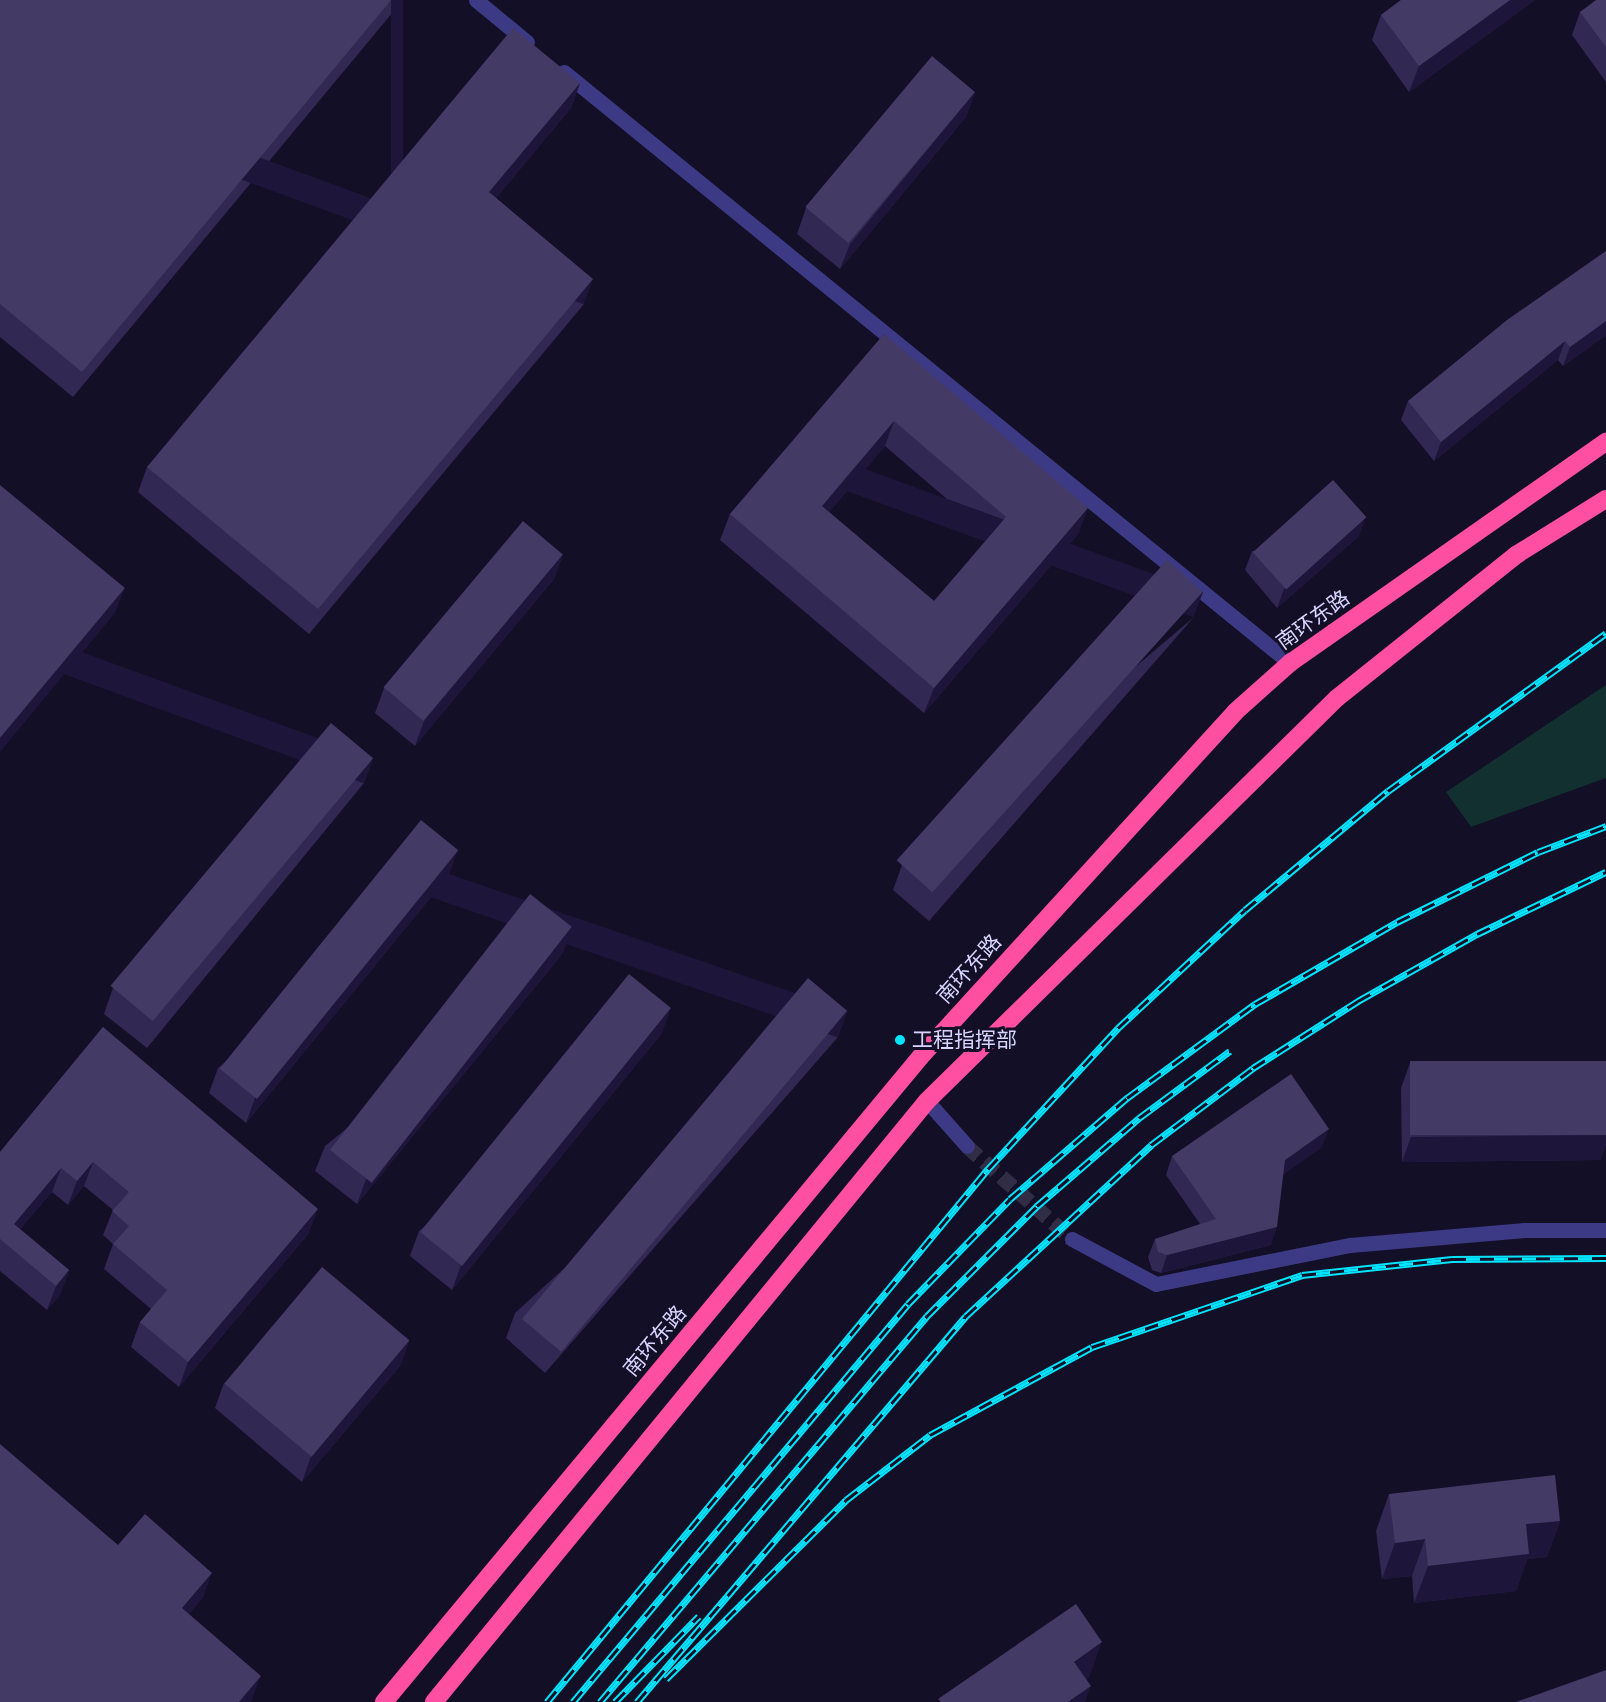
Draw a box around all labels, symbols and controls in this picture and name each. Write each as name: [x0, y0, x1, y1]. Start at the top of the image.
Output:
street label: 南环东路: [1272, 585, 1354, 655]
street label: 南环东路: [932, 929, 1006, 1009]
place label: 工程指挥部: [912, 1027, 1017, 1053]
marker: 工程指挥部: [893, 1033, 907, 1047]
street label: 南环东路: [618, 1301, 692, 1381]

